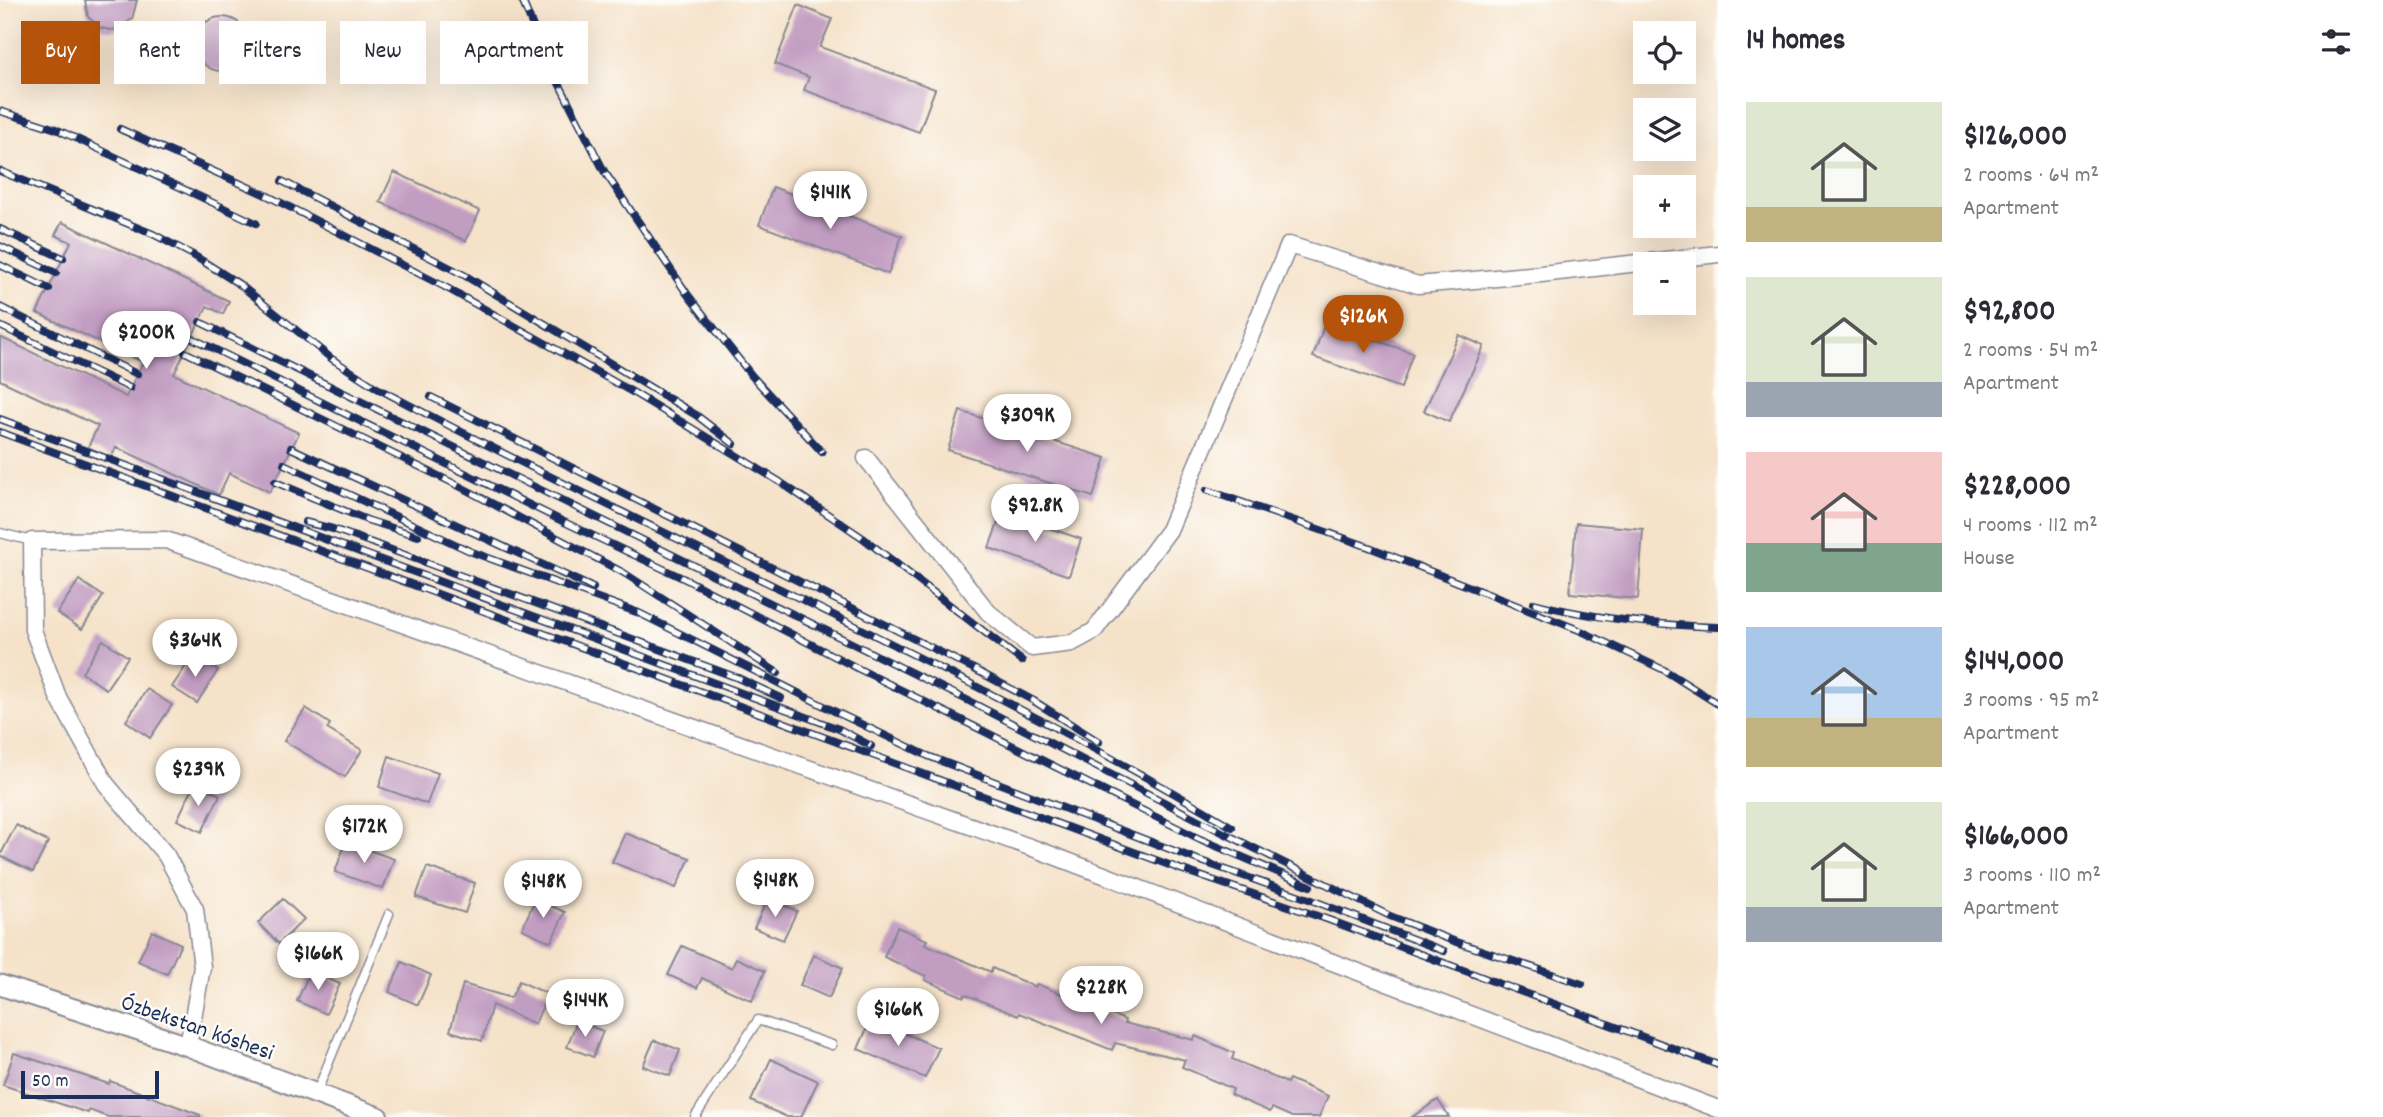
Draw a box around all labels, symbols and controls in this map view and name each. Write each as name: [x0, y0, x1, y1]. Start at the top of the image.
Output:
chip: Buy: [21, 21, 100, 84]
chip: Rent: [114, 21, 205, 84]
chip: Filters: [219, 21, 326, 84]
chip: New: [340, 21, 426, 84]
chip: Apartment: [440, 21, 588, 84]
map controls: [1633, 21, 1696, 315]
button: locate: [1633, 21, 1696, 84]
text: 14 homes: [1746, 21, 1845, 64]
icon: filters: [2317, 23, 2355, 61]
button: layers: [1633, 98, 1696, 161]
text: $126,000: [1963, 117, 2067, 160]
icon: home: [1802, 130, 1886, 214]
text: 2 rooms · 64 m²: [1963, 160, 2099, 193]
pin: $141K: [781, 172, 879, 231]
button: +: [1633, 175, 1696, 238]
text: $141K: [809, 177, 851, 210]
text: Apartment: [1963, 193, 2059, 226]
button: −: [1633, 252, 1696, 315]
text: $92,800: [1963, 292, 2056, 335]
pin: $126K: [1314, 296, 1412, 355]
text: $126K: [1339, 301, 1387, 334]
icon: home: [1802, 305, 1886, 389]
pin: $200K: [97, 312, 195, 371]
text: $200K: [117, 317, 175, 350]
text: 2 rooms · 54 m²: [1963, 335, 2098, 368]
text: Apartment: [1963, 368, 2059, 401]
pin: $309K: [978, 394, 1076, 454]
text: $309K: [999, 400, 1055, 433]
text: $228,000: [1963, 467, 2071, 510]
icon: home: [1802, 480, 1886, 564]
pin: $92.8K: [978, 484, 1092, 544]
text: $92.8K: [1007, 490, 1063, 523]
text: 4 rooms · 112 m²: [1963, 510, 2098, 543]
text: House: [1963, 543, 2015, 576]
pin: $364K: [146, 620, 244, 679]
text: $364K: [168, 625, 222, 658]
text: $144,000: [1963, 642, 2064, 685]
icon: home: [1802, 655, 1886, 739]
text: 3 rooms · 95 m²: [1963, 685, 2099, 718]
text: Apartment: [1963, 718, 2059, 751]
pin: $239K: [149, 748, 247, 808]
text: $239K: [171, 754, 225, 787]
pin: $172K: [315, 806, 413, 865]
text: $172K: [341, 811, 387, 844]
text: $166,000: [1963, 817, 2069, 860]
icon: home: [1802, 830, 1886, 914]
pin: $148K: [494, 860, 592, 920]
pin: $148K: [726, 860, 824, 919]
text: 3 rooms · 110 m²: [1963, 860, 2101, 893]
text: $148K: [752, 865, 798, 898]
text: $148K: [520, 866, 566, 899]
text: Apartment: [1963, 893, 2059, 926]
pin: $166K: [269, 932, 367, 992]
text: $166K: [293, 938, 343, 971]
pin: $228K: [1052, 967, 1150, 1026]
text: $228K: [1075, 972, 1127, 1005]
pin: $144K: [536, 979, 634, 1039]
text: $144K: [562, 985, 608, 1018]
street label: Ózbekstan kóshesi: [116, 988, 278, 1071]
pin: $166K: [849, 988, 947, 1048]
text: $166K: [873, 994, 923, 1027]
scale bar: [21, 1068, 159, 1100]
text: 50 m: [32, 1069, 69, 1096]

